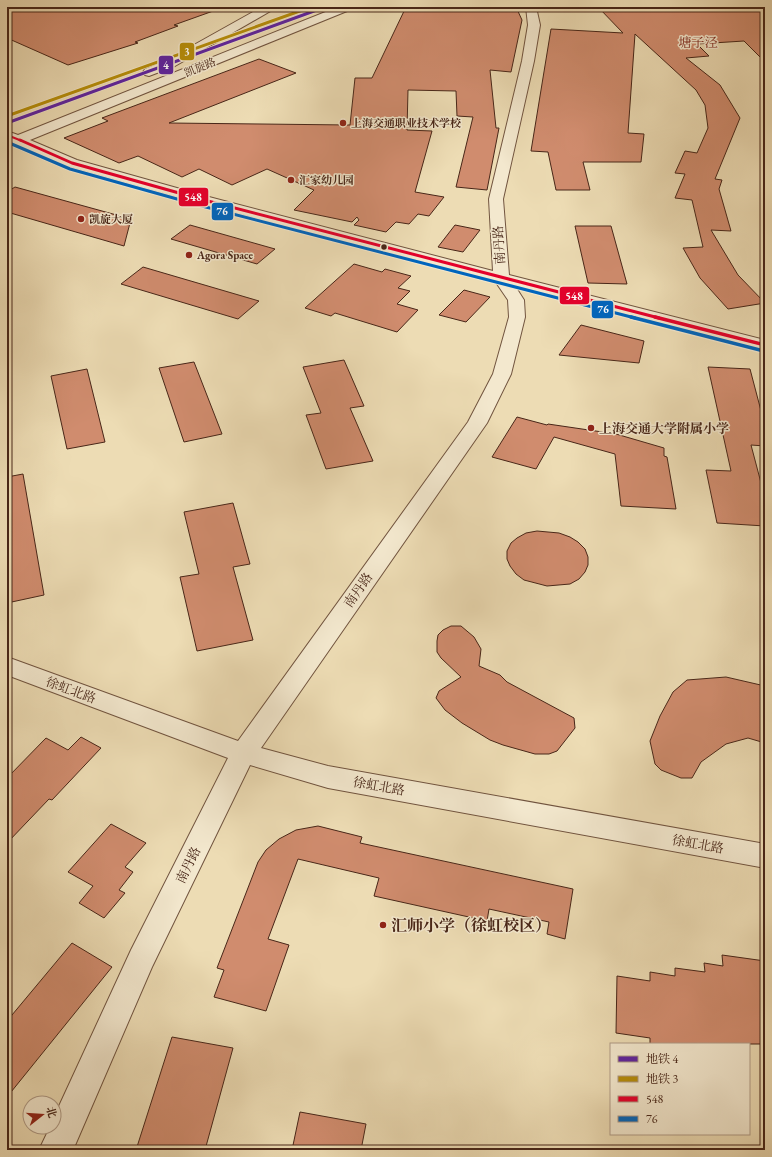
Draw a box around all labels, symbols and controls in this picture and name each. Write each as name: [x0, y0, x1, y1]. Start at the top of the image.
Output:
district label: 塘子泾: [678, 34, 718, 51]
line badge: 3: [179, 42, 195, 61]
text: 3: [184, 44, 190, 58]
street label: 凯旋路: [182, 54, 218, 80]
line badge: 4: [158, 55, 174, 75]
text: 4: [163, 58, 169, 72]
place label: 上海交通职业技术学校: [351, 116, 461, 130]
marker: 上海交通职业技术学校: [338, 118, 348, 128]
place label: 汇家幼儿园: [299, 173, 354, 187]
marker: 汇家幼儿园: [286, 175, 296, 185]
line badge: 548: [178, 187, 209, 207]
text: 548: [184, 190, 202, 204]
line badge: 76: [211, 202, 234, 221]
text: 76: [216, 204, 228, 218]
place label: 凯旋大厦: [89, 212, 133, 226]
marker: 凯旋大厦: [76, 214, 86, 224]
street label: 南丹路: [489, 225, 509, 265]
unlabelled marker: [379, 242, 389, 252]
place label: Agora Space: [196, 248, 254, 262]
marker: Agora Space: [184, 250, 194, 260]
line badge: 548: [559, 286, 590, 305]
text: 548: [565, 289, 583, 303]
line badge: 76: [591, 300, 614, 319]
text: 76: [597, 302, 609, 316]
place label: 上海交通大学附属小学: [599, 420, 729, 437]
marker: 上海交通大学附属小学: [586, 423, 596, 433]
street label: 南丹路: [340, 569, 376, 611]
street label: 徐虹北路: [44, 673, 98, 707]
street label: 徐虹北路: [352, 773, 406, 799]
street label: 徐虹北路: [671, 831, 725, 857]
street label: 南丹路: [172, 844, 204, 886]
place label: 汇师小学（徐虹校区）: [391, 915, 551, 936]
marker: 汇师小学（徐虹校区）: [378, 920, 388, 930]
legend: [610, 1043, 750, 1135]
text: 地铁 4: [646, 1051, 678, 1067]
text: 地铁 3: [646, 1071, 678, 1087]
text: 548: [646, 1091, 664, 1107]
north arrow: [22, 1095, 62, 1135]
text: 北: [43, 1105, 60, 1119]
text: 76: [646, 1111, 658, 1127]

